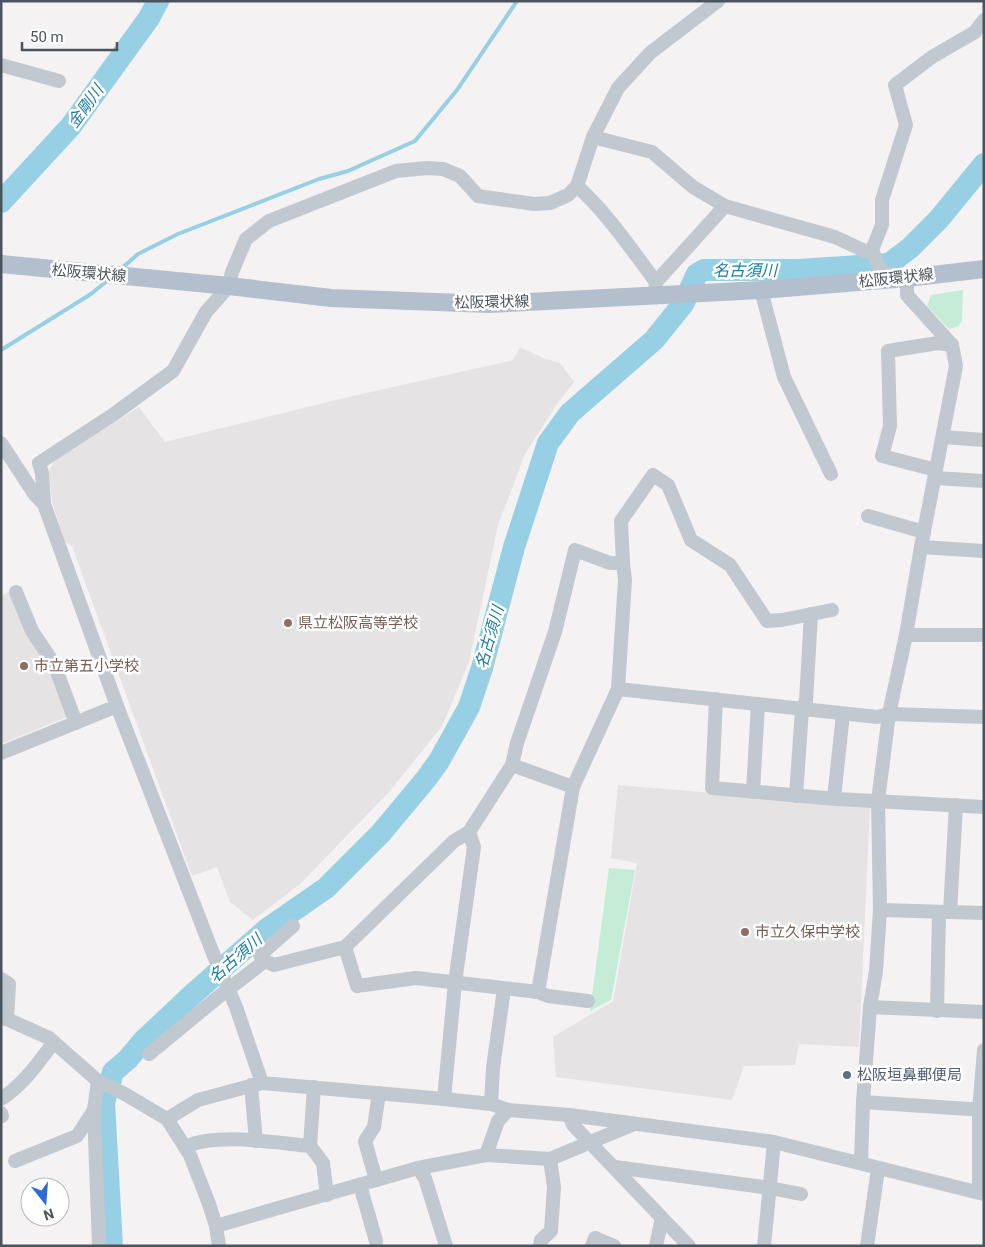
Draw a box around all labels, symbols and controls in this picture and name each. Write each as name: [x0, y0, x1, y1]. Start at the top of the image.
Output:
scale bar: [22, 20, 118, 52]
text: 50 m: [30, 28, 64, 46]
water label: 金剛川: [64, 80, 108, 131]
street label: 松阪環状線: [51, 261, 127, 285]
water label: 名古須川: [713, 261, 779, 280]
street label: 松阪環状線: [858, 265, 934, 291]
street label: 松阪環状線: [454, 292, 530, 312]
water label: 名古須川: [472, 602, 508, 671]
place label: 県立松阪高等学校: [298, 614, 418, 632]
marker: 県立松阪高等学校: [282, 617, 294, 629]
place label: 市立第五小学校: [34, 657, 139, 675]
marker: 市立第五小学校: [18, 660, 30, 672]
place label: 市立久保中学校: [755, 923, 860, 941]
marker: 市立久保中学校: [739, 926, 751, 938]
water label: 名古須川: [205, 929, 267, 987]
place label: 松阪垣鼻郵便局: [857, 1066, 962, 1084]
marker: 松阪垣鼻郵便局: [841, 1069, 853, 1081]
north arrow: [20, 1177, 70, 1227]
text: N: [42, 1205, 56, 1224]

